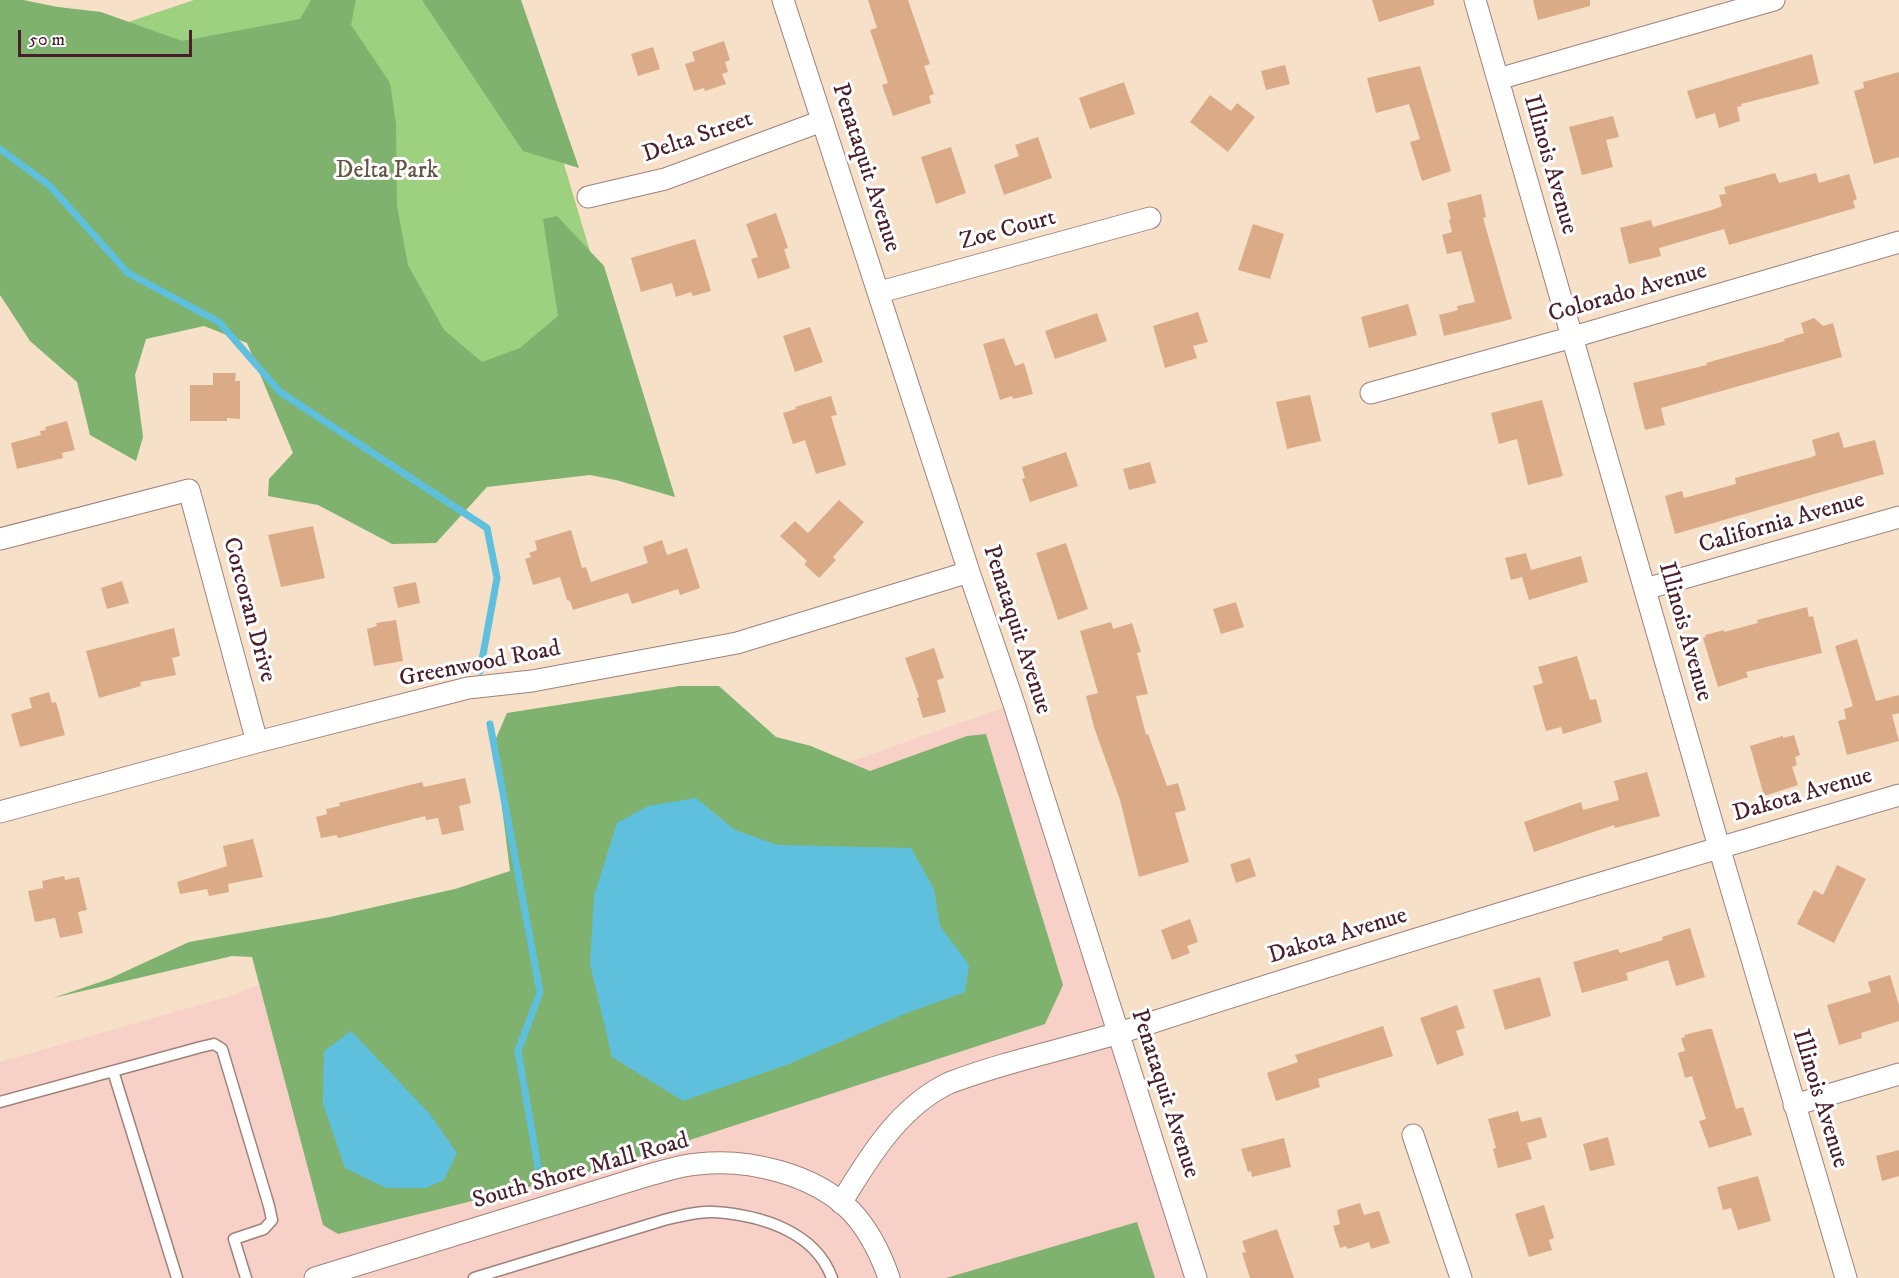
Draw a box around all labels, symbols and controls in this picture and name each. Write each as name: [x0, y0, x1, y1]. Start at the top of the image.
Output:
scale bar: [21, 18, 195, 56]
text: 50 m: [29, 29, 65, 51]
street label: Penataquit Avenue: [824, 80, 906, 256]
street label: Illinois Avenue: [1515, 92, 1583, 238]
street label: Delta Street: [639, 106, 757, 170]
park label: Delta Park: [336, 158, 438, 186]
street label: Zoe Court: [957, 204, 1059, 258]
street label: Colorado Avenue: [1546, 258, 1710, 330]
street label: California Avenue: [1696, 487, 1868, 561]
street label: Corcoran Drive: [215, 535, 281, 685]
street label: Penataquit Avenue: [975, 542, 1057, 718]
street label: Illinois Avenue: [1650, 559, 1718, 705]
street label: Greenwood Road: [397, 635, 563, 695]
street label: Dakota Avenue: [1730, 762, 1876, 830]
street label: Dakota Avenue: [1265, 902, 1411, 972]
street label: Penataquit Avenue: [1123, 1006, 1205, 1182]
street label: Illinois Avenue: [1784, 1026, 1854, 1172]
street label: South Shore Mall Road: [470, 1127, 692, 1217]

